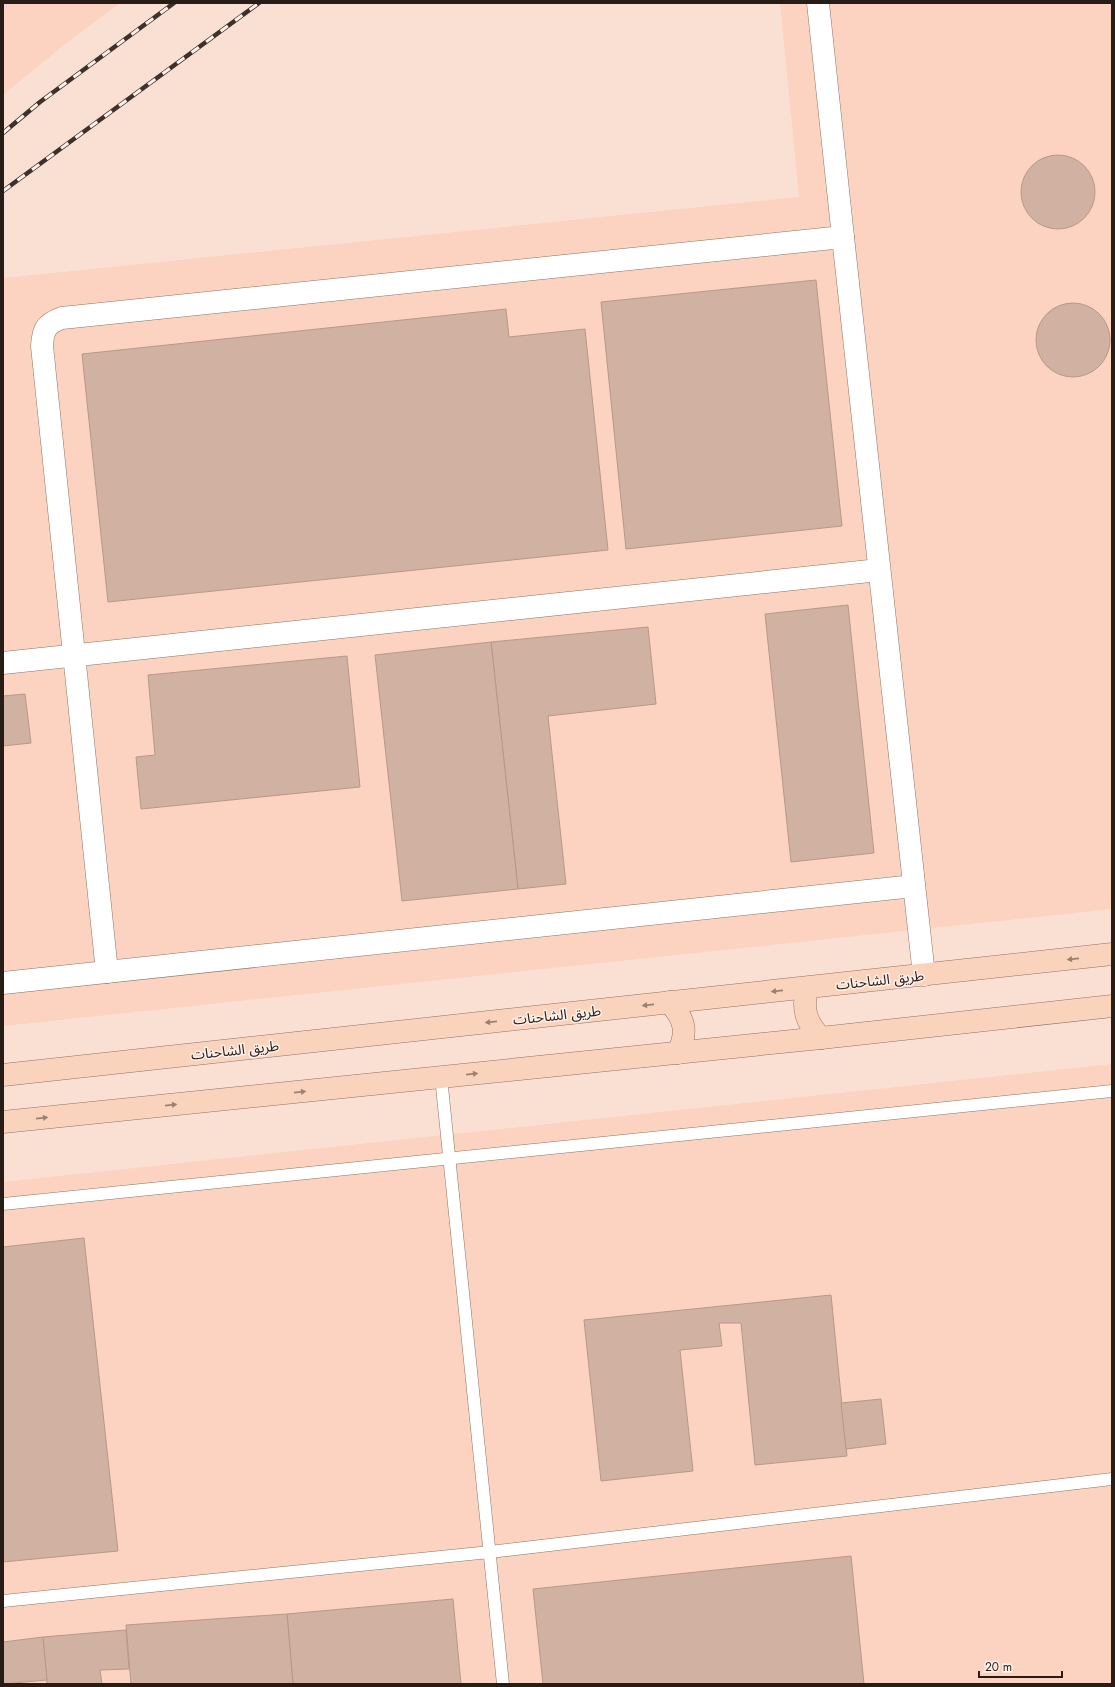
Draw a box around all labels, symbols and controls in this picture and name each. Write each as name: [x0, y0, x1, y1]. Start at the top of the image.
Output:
one-way arrow: [1067, 955, 1079, 962]
street label: طريق الشاحنات: [835, 965, 925, 995]
one-way arrow: [771, 988, 783, 995]
street label: طريق الشاحنات: [512, 1000, 602, 1030]
one-way arrow: [642, 1002, 654, 1008]
one-way arrow: [485, 1019, 497, 1025]
street label: طريق الشاحنات: [190, 1035, 280, 1065]
one-way arrow: [465, 1071, 478, 1077]
one-way arrow: [294, 1088, 306, 1095]
one-way arrow: [165, 1102, 177, 1108]
one-way arrow: [36, 1115, 48, 1122]
scale bar: [979, 1653, 1062, 1679]
text: 20 m: [985, 1658, 1012, 1676]

